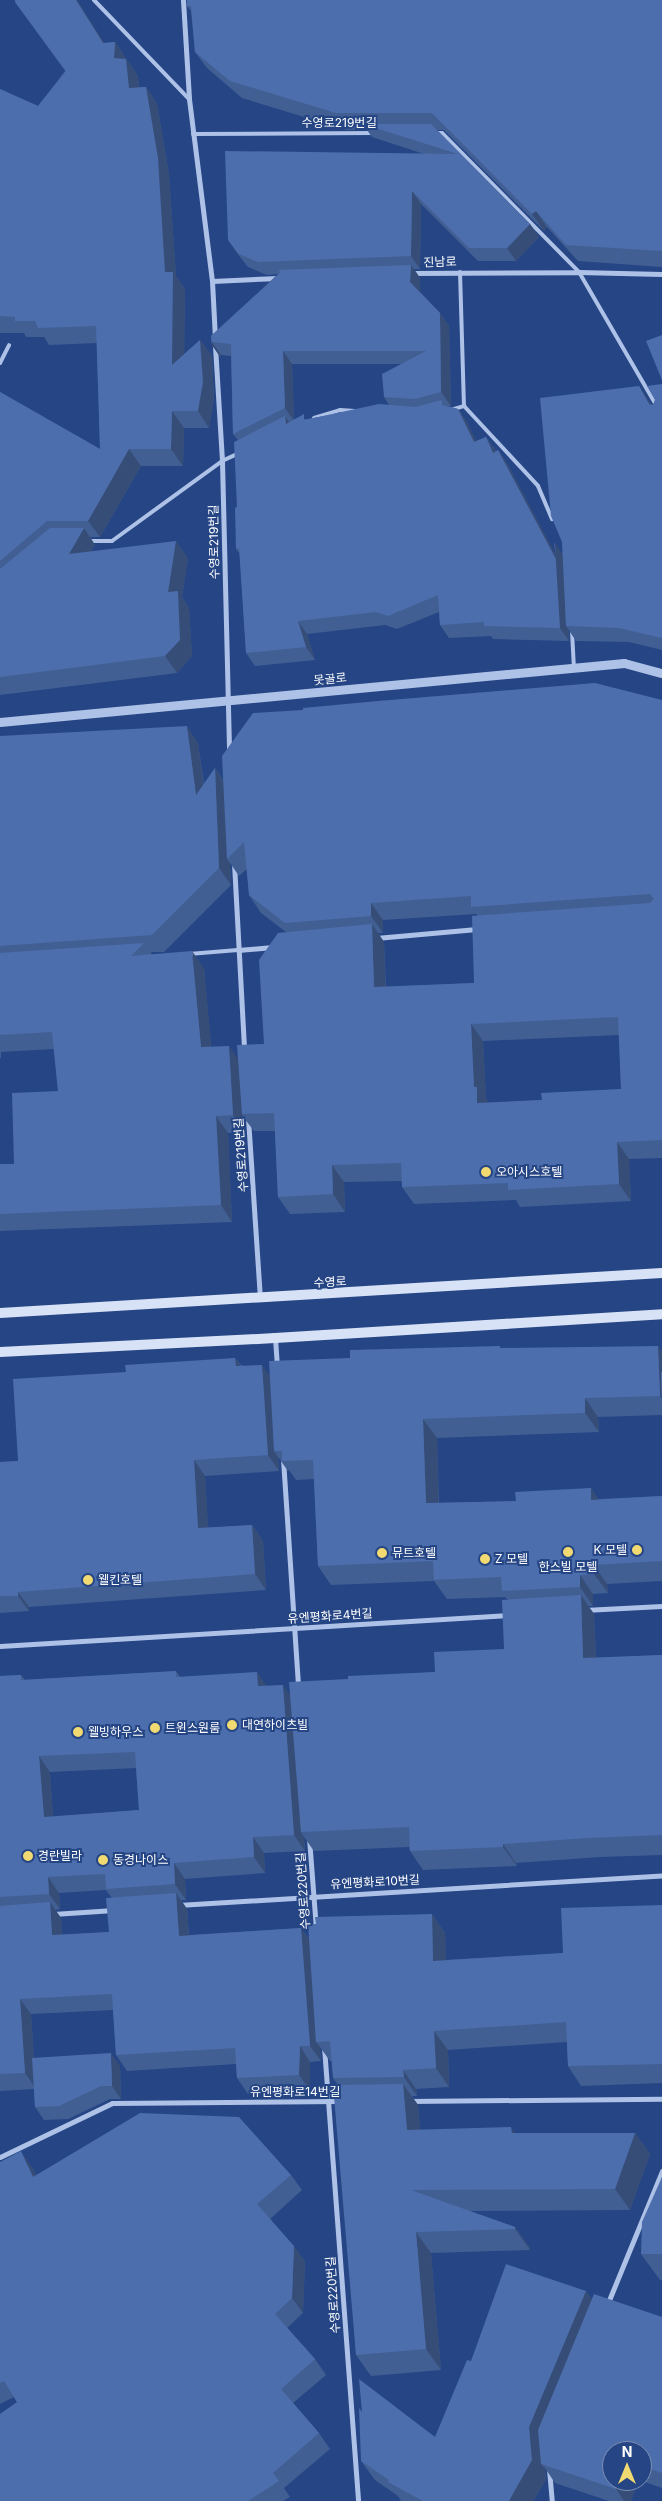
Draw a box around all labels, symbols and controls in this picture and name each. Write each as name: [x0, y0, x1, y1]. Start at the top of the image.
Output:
street label: 수영로219번길: [302, 116, 376, 130]
street label: 진남로: [423, 254, 457, 270]
street label: 수영로219번길: [206, 504, 222, 580]
street label: 못골로: [313, 670, 347, 688]
street label: 수영로219번길: [231, 1117, 251, 1193]
place label: 오아시스호텔: [496, 1165, 562, 1179]
marker: 오아시스호텔: [480, 1166, 492, 1178]
street label: 수영로: [313, 1274, 347, 1290]
place label: K 모텔: [593, 1543, 627, 1557]
marker: K 모텔: [631, 1544, 643, 1556]
place label: 뮤트호텔: [392, 1546, 436, 1560]
marker: 한스빌 모텔: [562, 1546, 574, 1558]
marker: 뮤트호텔: [376, 1547, 388, 1559]
place label: Z 모텔: [495, 1552, 528, 1566]
marker: Z 모텔: [479, 1553, 491, 1565]
place label: 한스빌 모텔: [539, 1560, 597, 1574]
place label: 웰킨호텔: [98, 1573, 142, 1587]
marker: 웰킨호텔: [82, 1574, 94, 1586]
street label: 유엔평화로4번길: [287, 1606, 373, 1626]
place label: 대연하이츠빌: [242, 1718, 308, 1732]
marker: 대연하이츠빌: [226, 1719, 238, 1731]
place label: 트윈스원룸: [165, 1721, 220, 1735]
marker: 트윈스원룸: [149, 1722, 161, 1734]
place label: 웰빙하우스: [88, 1725, 143, 1739]
marker: 웰빙하우스: [72, 1726, 84, 1738]
place label: 경란빌라: [38, 1849, 82, 1863]
marker: 경란빌라: [22, 1850, 34, 1862]
street label: 수영로220번길: [293, 1852, 313, 1930]
place label: 동경나이스: [113, 1853, 168, 1867]
marker: 동경나이스: [97, 1854, 109, 1866]
street label: 유엔평화로10번길: [330, 1872, 420, 1892]
street label: 유엔평화로14번길: [250, 2085, 340, 2099]
street label: 수영로220번길: [323, 2256, 343, 2334]
north arrow: [602, 2441, 652, 2491]
text: N: [622, 2443, 632, 2460]

